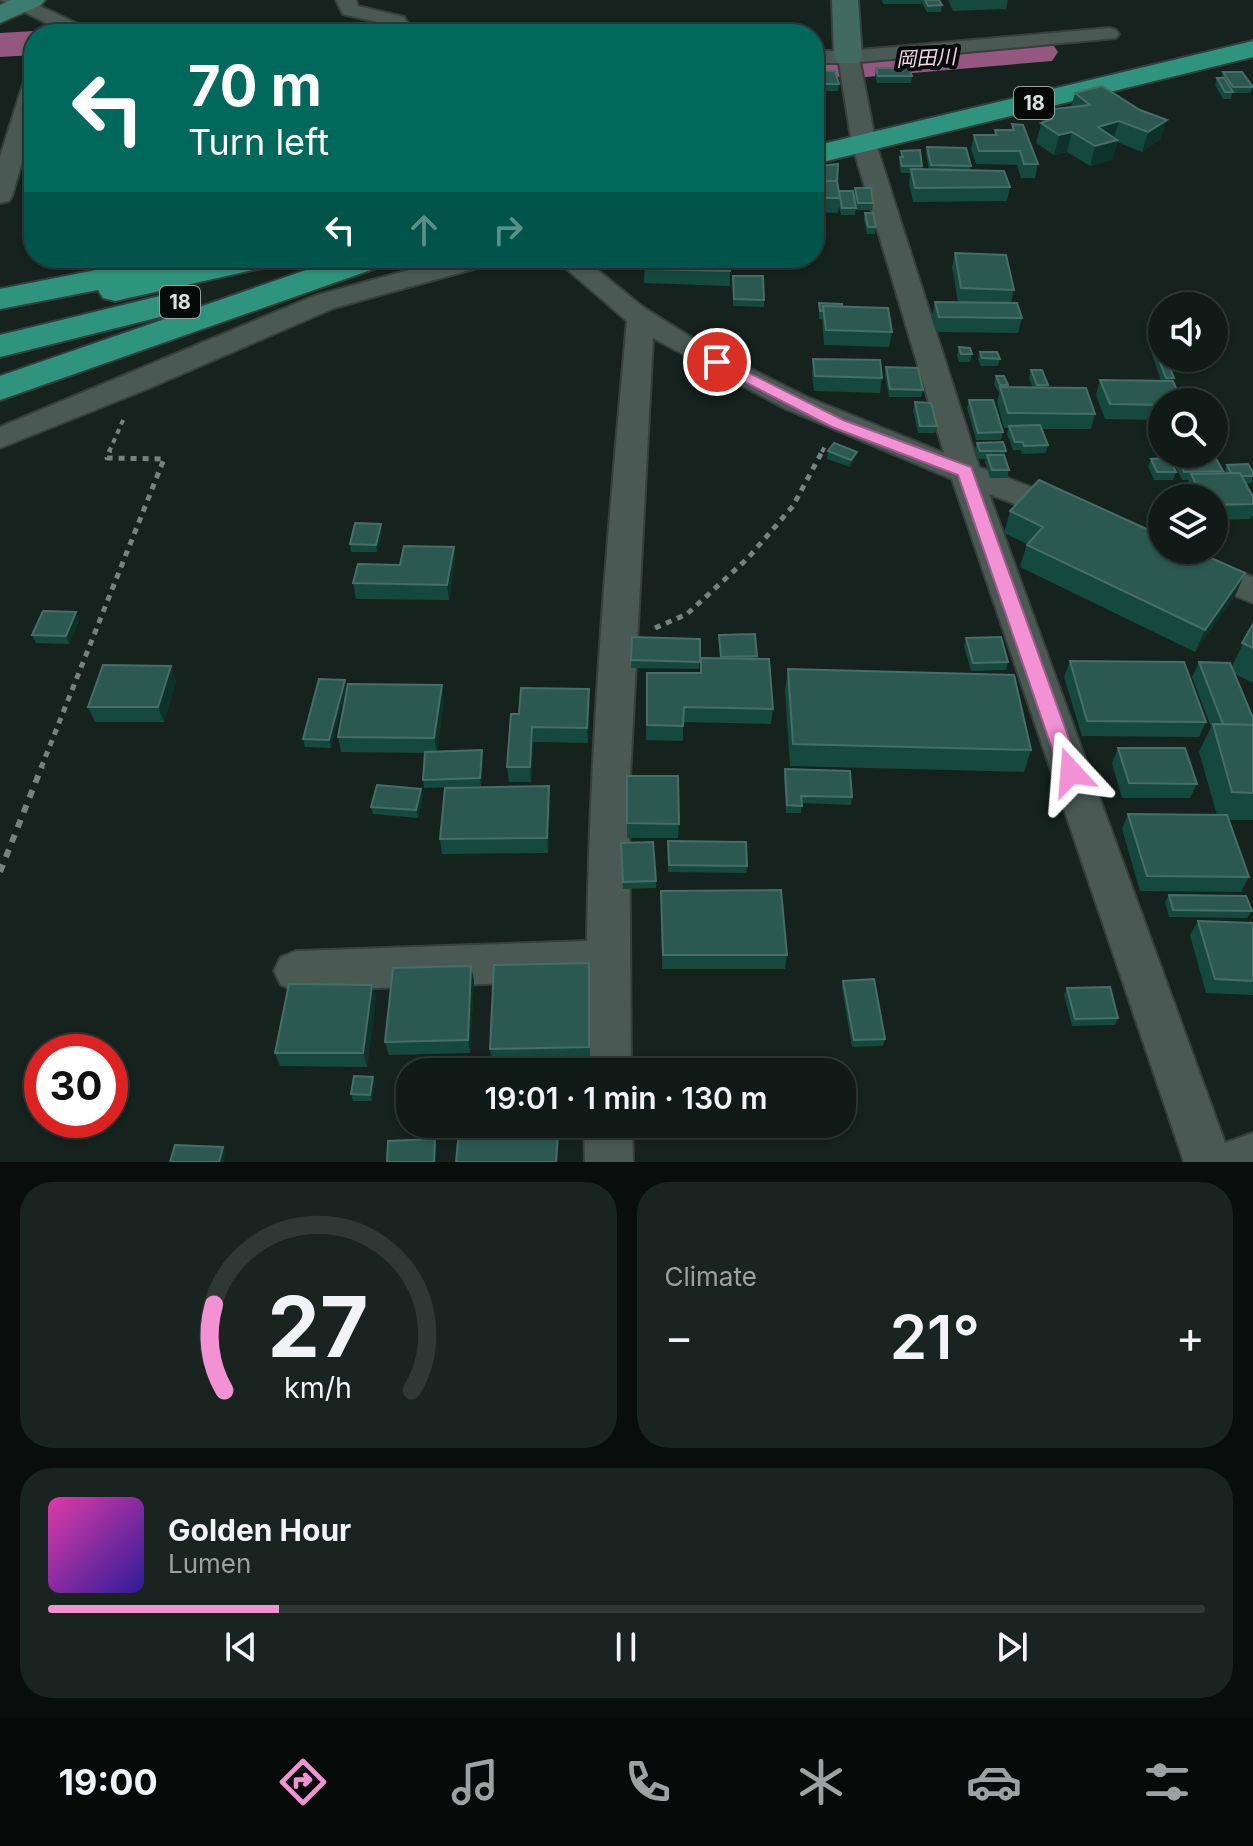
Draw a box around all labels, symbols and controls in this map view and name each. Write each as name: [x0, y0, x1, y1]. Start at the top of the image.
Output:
water label: 岡田川: [895, 44, 959, 72]
text: 70 m: [188, 52, 322, 120]
icon: left: [56, 56, 160, 160]
road number: 18: [1014, 87, 1054, 119]
text: Turn left: [188, 120, 329, 164]
icon: left: [318, 208, 362, 252]
icon: ahead: [402, 208, 446, 252]
icon: right: [486, 208, 530, 252]
road number: 18: [160, 286, 200, 318]
map controls: [1148, 292, 1228, 564]
button: sound: [1148, 292, 1228, 372]
pin: [683, 328, 751, 396]
icon: arrive: [695, 340, 739, 384]
button: search: [1148, 388, 1228, 468]
button: layers: [1148, 484, 1228, 564]
position arrow: [1029, 730, 1113, 814]
speed limit sign: 30: [24, 1034, 128, 1138]
text: 19:01 · 1 min · 130 m: [485, 1080, 767, 1116]
text: Climate: [665, 1261, 757, 1292]
text: 27: [268, 1276, 369, 1377]
text: 21°: [890, 1301, 980, 1373]
text: −: [665, 1310, 694, 1364]
text: +: [1176, 1310, 1205, 1364]
text: km/h: [284, 1370, 352, 1405]
text: Golden Hour: [168, 1512, 351, 1548]
text: Lumen: [168, 1548, 251, 1579]
icon: previous: [219, 1625, 263, 1669]
icon: pause: [604, 1625, 648, 1669]
icon: next: [990, 1625, 1034, 1669]
icon: directions: [275, 1754, 331, 1810]
icon: music: [447, 1754, 503, 1810]
icon: phone: [620, 1754, 676, 1810]
icon: climate: [793, 1754, 849, 1810]
icon: car: [966, 1754, 1022, 1810]
icon: filters: [1139, 1754, 1195, 1810]
text: 19:00: [58, 1760, 158, 1804]

